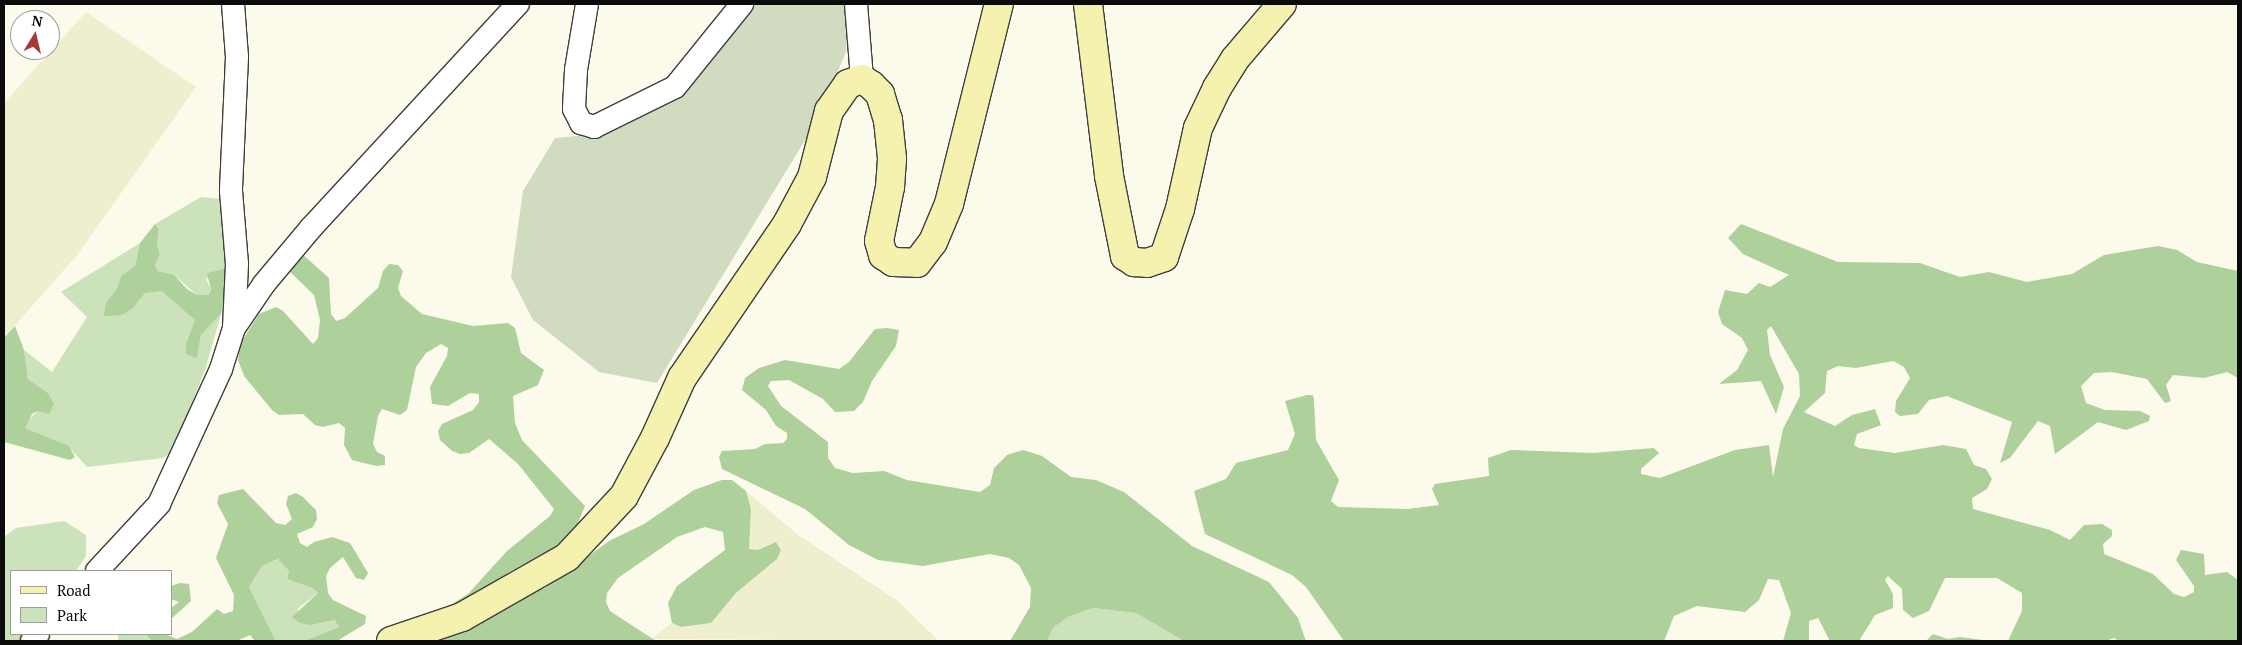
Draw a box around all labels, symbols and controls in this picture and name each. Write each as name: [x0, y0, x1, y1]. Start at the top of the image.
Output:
north arrow: [10, 10, 60, 60]
text: N: [31, 10, 44, 31]
legend: [10, 570, 172, 635]
text: Road: [57, 580, 90, 600]
text: Park: [57, 605, 87, 625]

